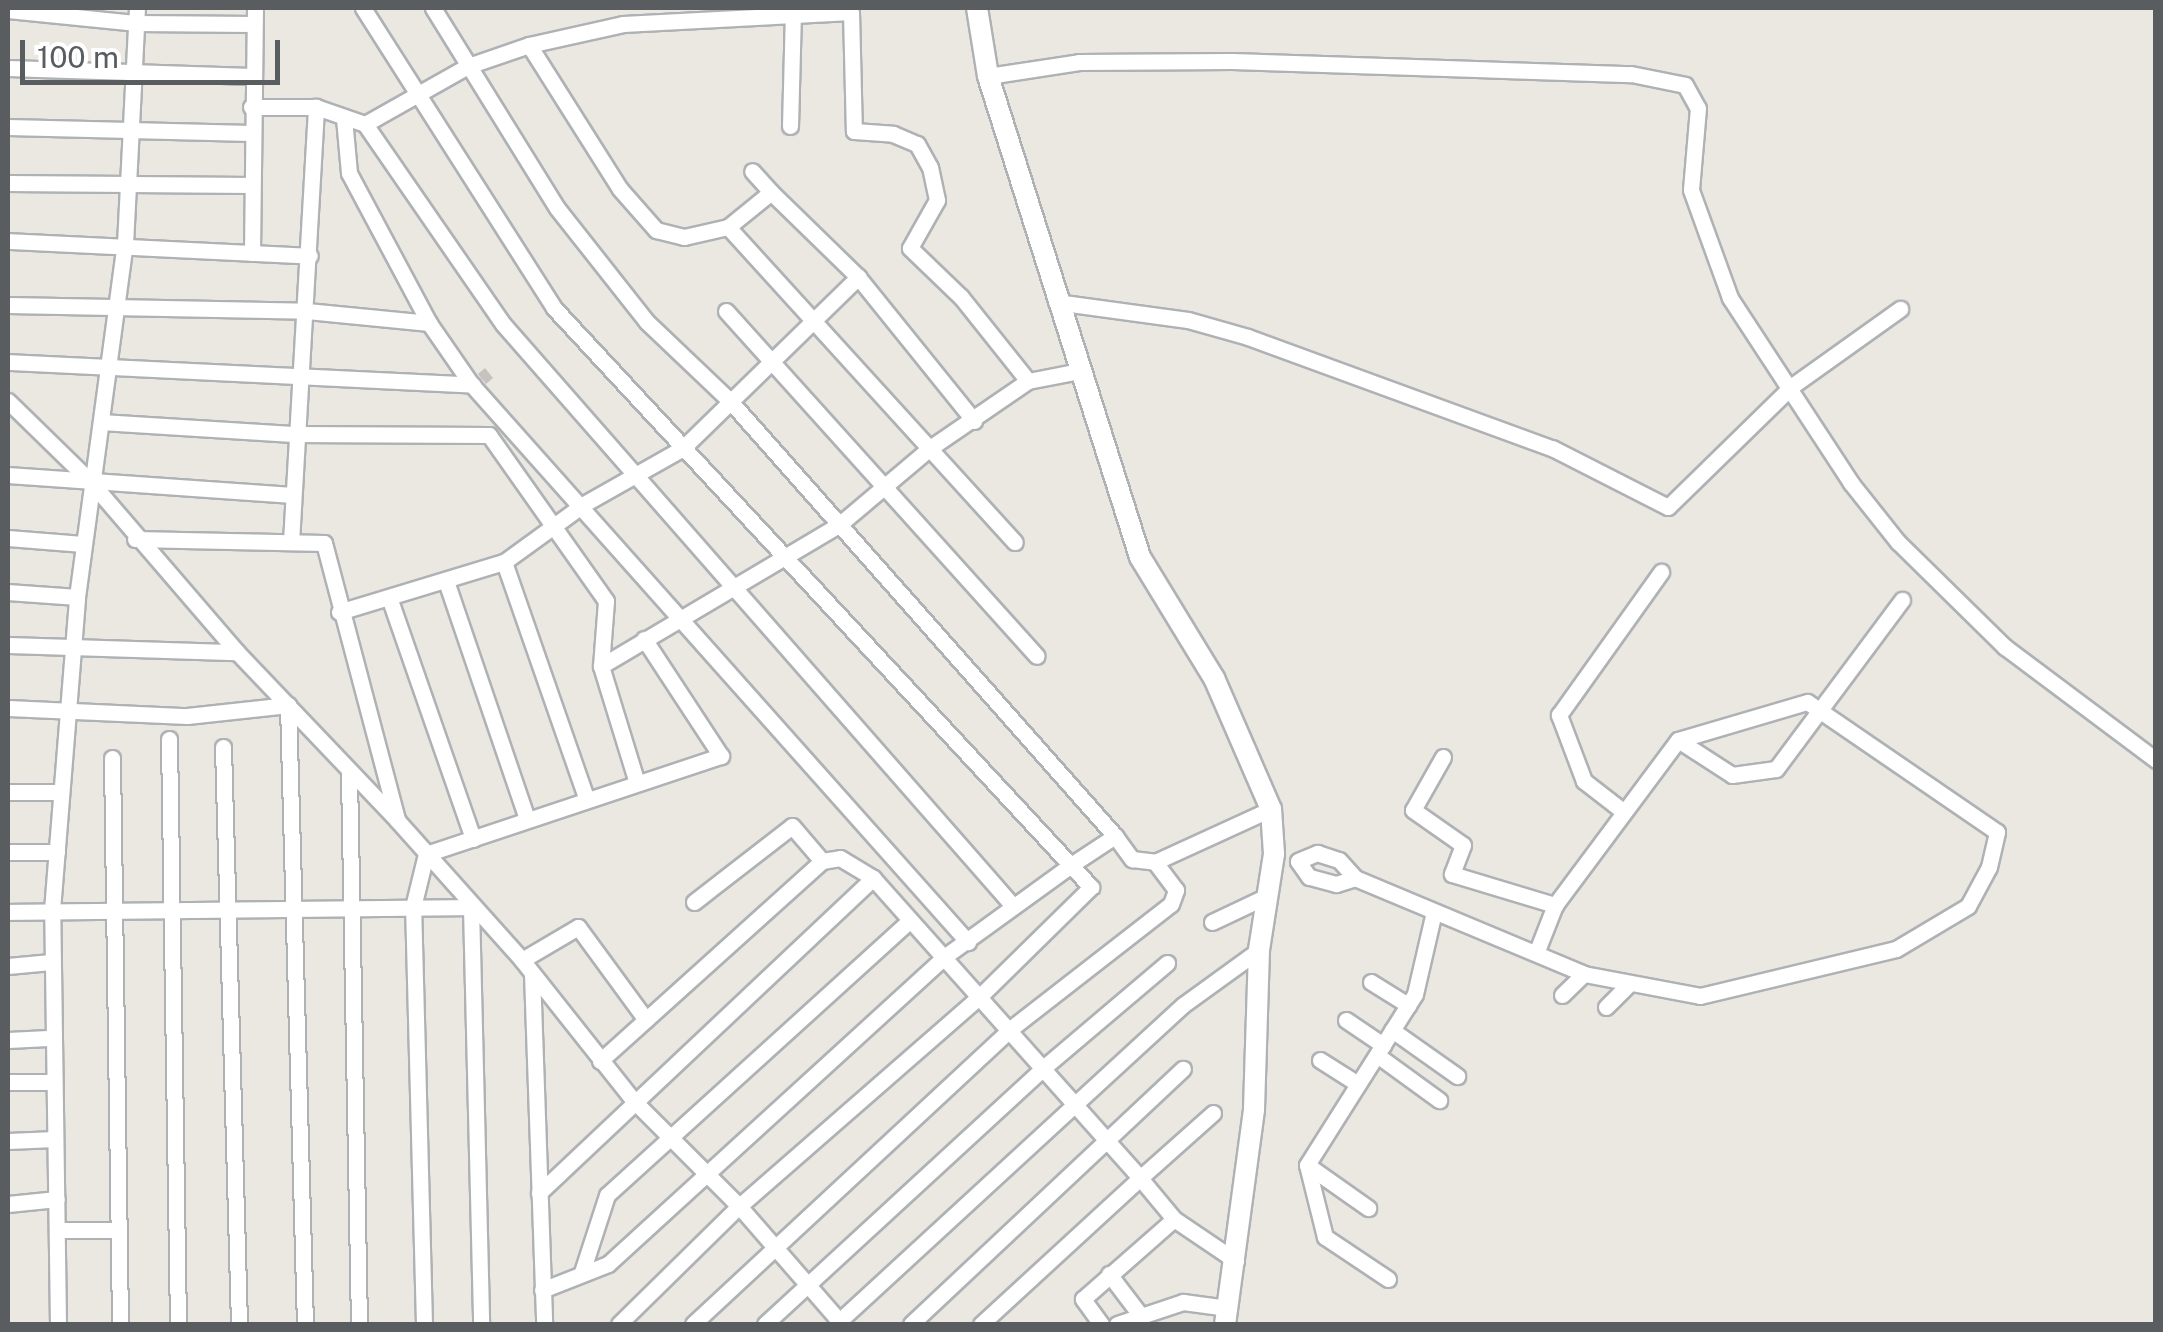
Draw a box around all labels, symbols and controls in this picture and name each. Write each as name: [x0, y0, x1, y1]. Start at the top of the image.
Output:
scale bar: [25, 20, 285, 82]
text: 100 m: [37, 39, 119, 75]

